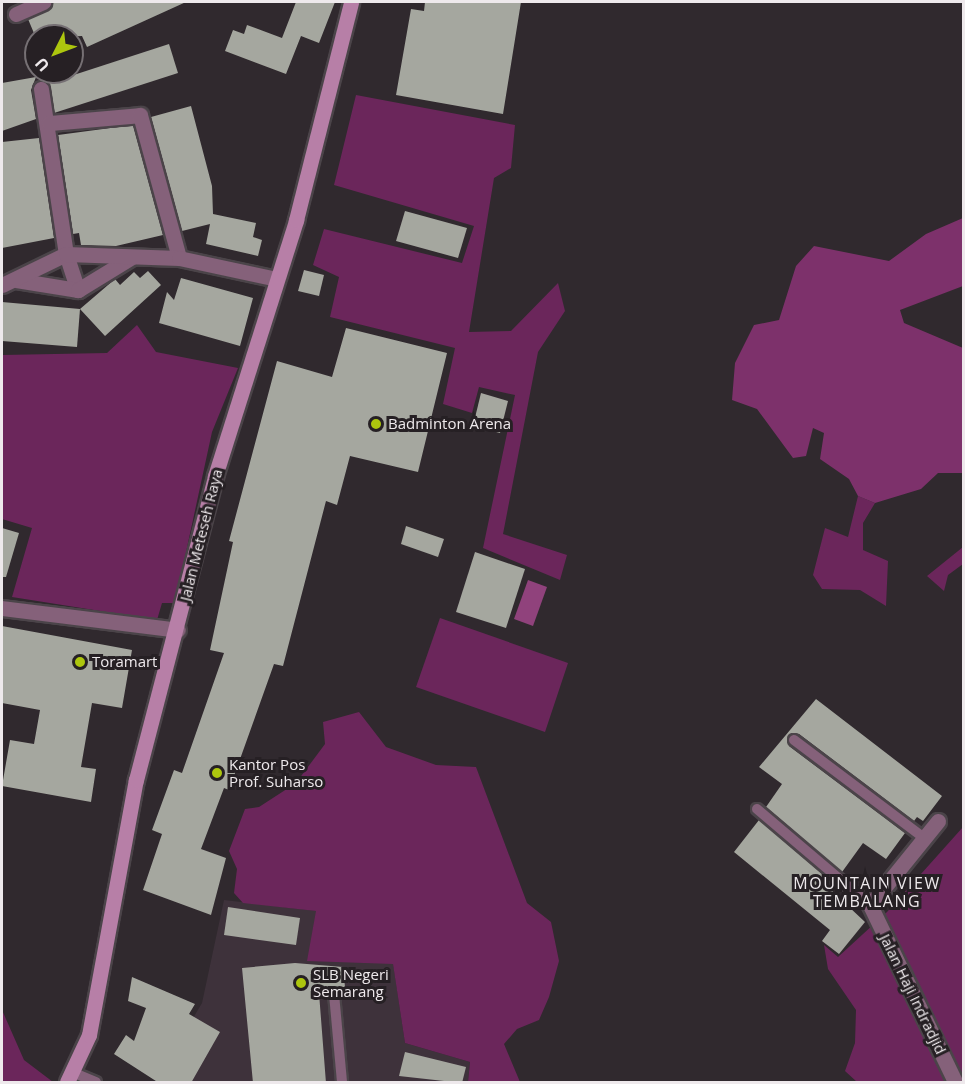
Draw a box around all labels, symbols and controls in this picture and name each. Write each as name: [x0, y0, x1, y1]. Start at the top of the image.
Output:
north arrow: [24, 24, 84, 84]
text: U: [30, 53, 54, 77]
place label: Badminton Arena: [388, 415, 511, 433]
marker: Badminton Arena: [369, 417, 383, 431]
street label: Jalan Meteseh Raya: [176, 467, 226, 603]
place label: Toramart: [92, 653, 157, 671]
marker: Toramart: [73, 655, 87, 669]
place label: Kantor Pos Prof. Suharso: [229, 755, 323, 790]
marker: Kantor Pos Prof. Suharso: [210, 766, 224, 780]
district label: MOUNTAIN VIEW TEMBALANG: [793, 873, 941, 911]
street label: Jalan Haji Indradjid: [876, 931, 950, 1057]
place label: SLB Negeri Semarang: [313, 965, 389, 1000]
marker: SLB Negeri Semarang: [294, 976, 308, 990]

